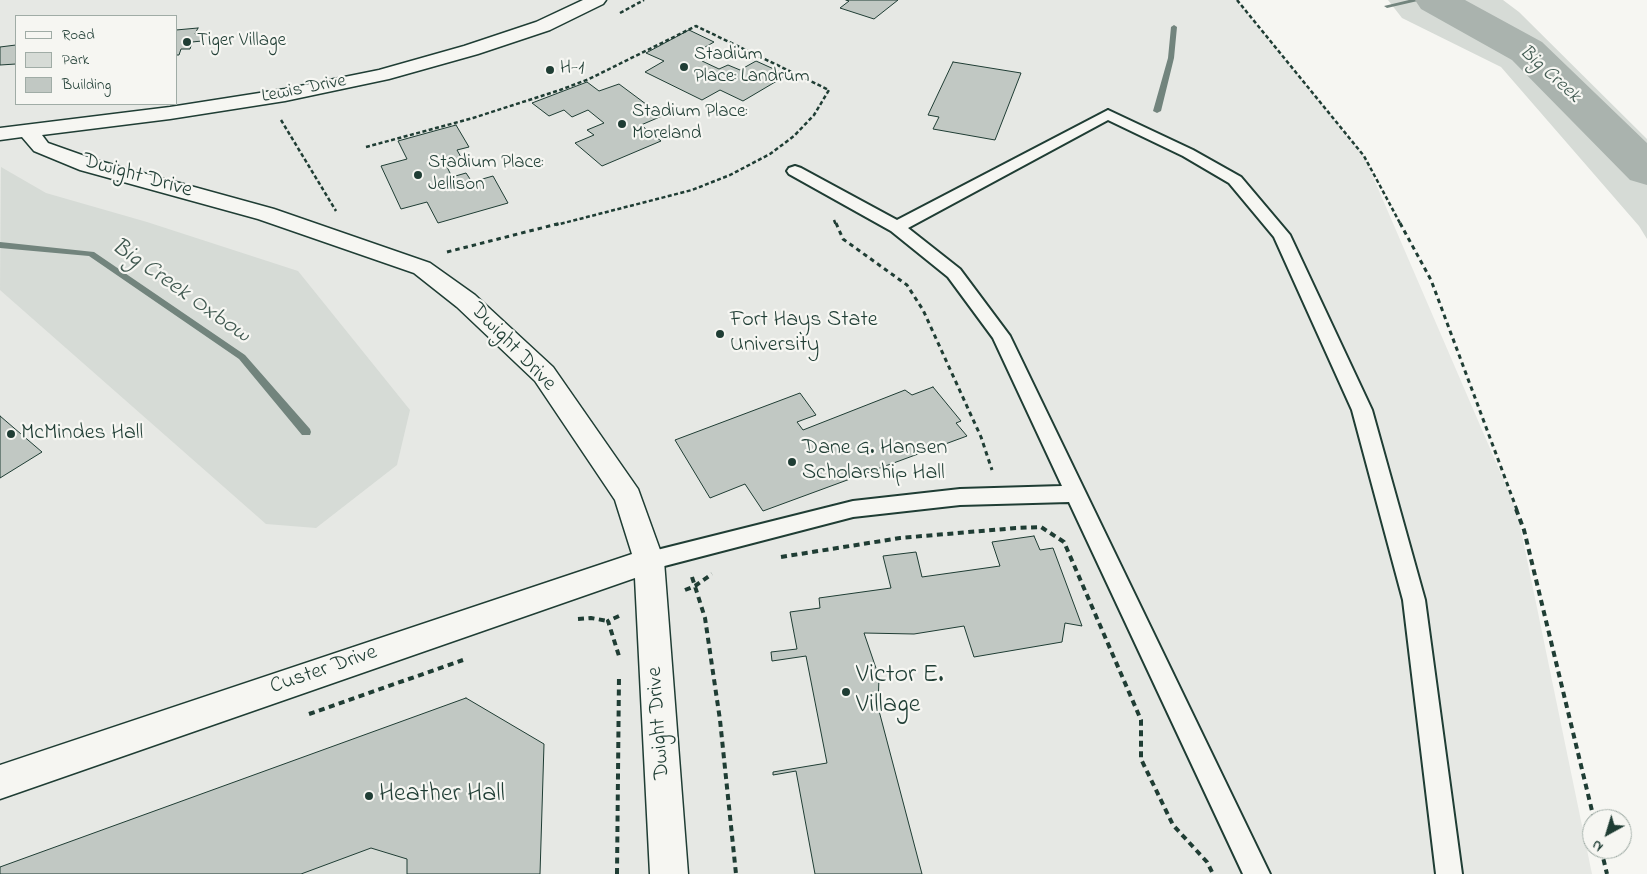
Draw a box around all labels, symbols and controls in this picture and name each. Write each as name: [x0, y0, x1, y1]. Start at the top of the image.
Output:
legend: [15, 15, 178, 105]
text: Road: [62, 24, 95, 46]
place label: Tiger Village: [197, 31, 286, 53]
marker: Tiger Village: [181, 36, 193, 48]
water label: Big Creek: [1513, 41, 1585, 109]
place label: Stadium Place: Landrum: [694, 45, 809, 89]
text: Park: [62, 49, 89, 71]
place label: H-1: [560, 59, 584, 81]
marker: Stadium Place: Landrum: [678, 61, 690, 73]
marker: H-1: [544, 64, 556, 76]
street label: Lewis Drive: [260, 71, 348, 109]
text: Building: [62, 74, 111, 96]
place label: Stadium Place: Moreland: [632, 102, 747, 146]
marker: Stadium Place: Moreland: [616, 118, 628, 130]
street label: Dwight Drive: [79, 149, 195, 205]
place label: Stadium Place: Jellison: [428, 153, 543, 197]
marker: Stadium Place: Jellison: [412, 169, 424, 181]
water label: Big Creek Oxbow: [105, 233, 255, 351]
street label: Dwight Drive: [463, 298, 561, 398]
place label: Fort Hays State University: [730, 308, 878, 360]
marker: Fort Hays State University: [714, 328, 726, 340]
place label: McMindes Hall: [21, 421, 143, 447]
marker: McMindes Hall: [5, 428, 17, 440]
place label: Dane G. Hansen Scholarship Hall: [802, 436, 947, 488]
marker: Dane G. Hansen Scholarship Hall: [786, 456, 798, 468]
street label: Custer Drive: [267, 640, 381, 702]
place label: Victor E. Village: [856, 661, 944, 722]
street label: Dwight Drive: [643, 666, 677, 780]
marker: Victor E. Village: [840, 686, 852, 698]
place label: Heather Hall: [379, 780, 505, 812]
marker: Heather Hall: [363, 790, 375, 802]
north arrow: [1582, 809, 1632, 859]
text: N: [1588, 834, 1608, 856]

